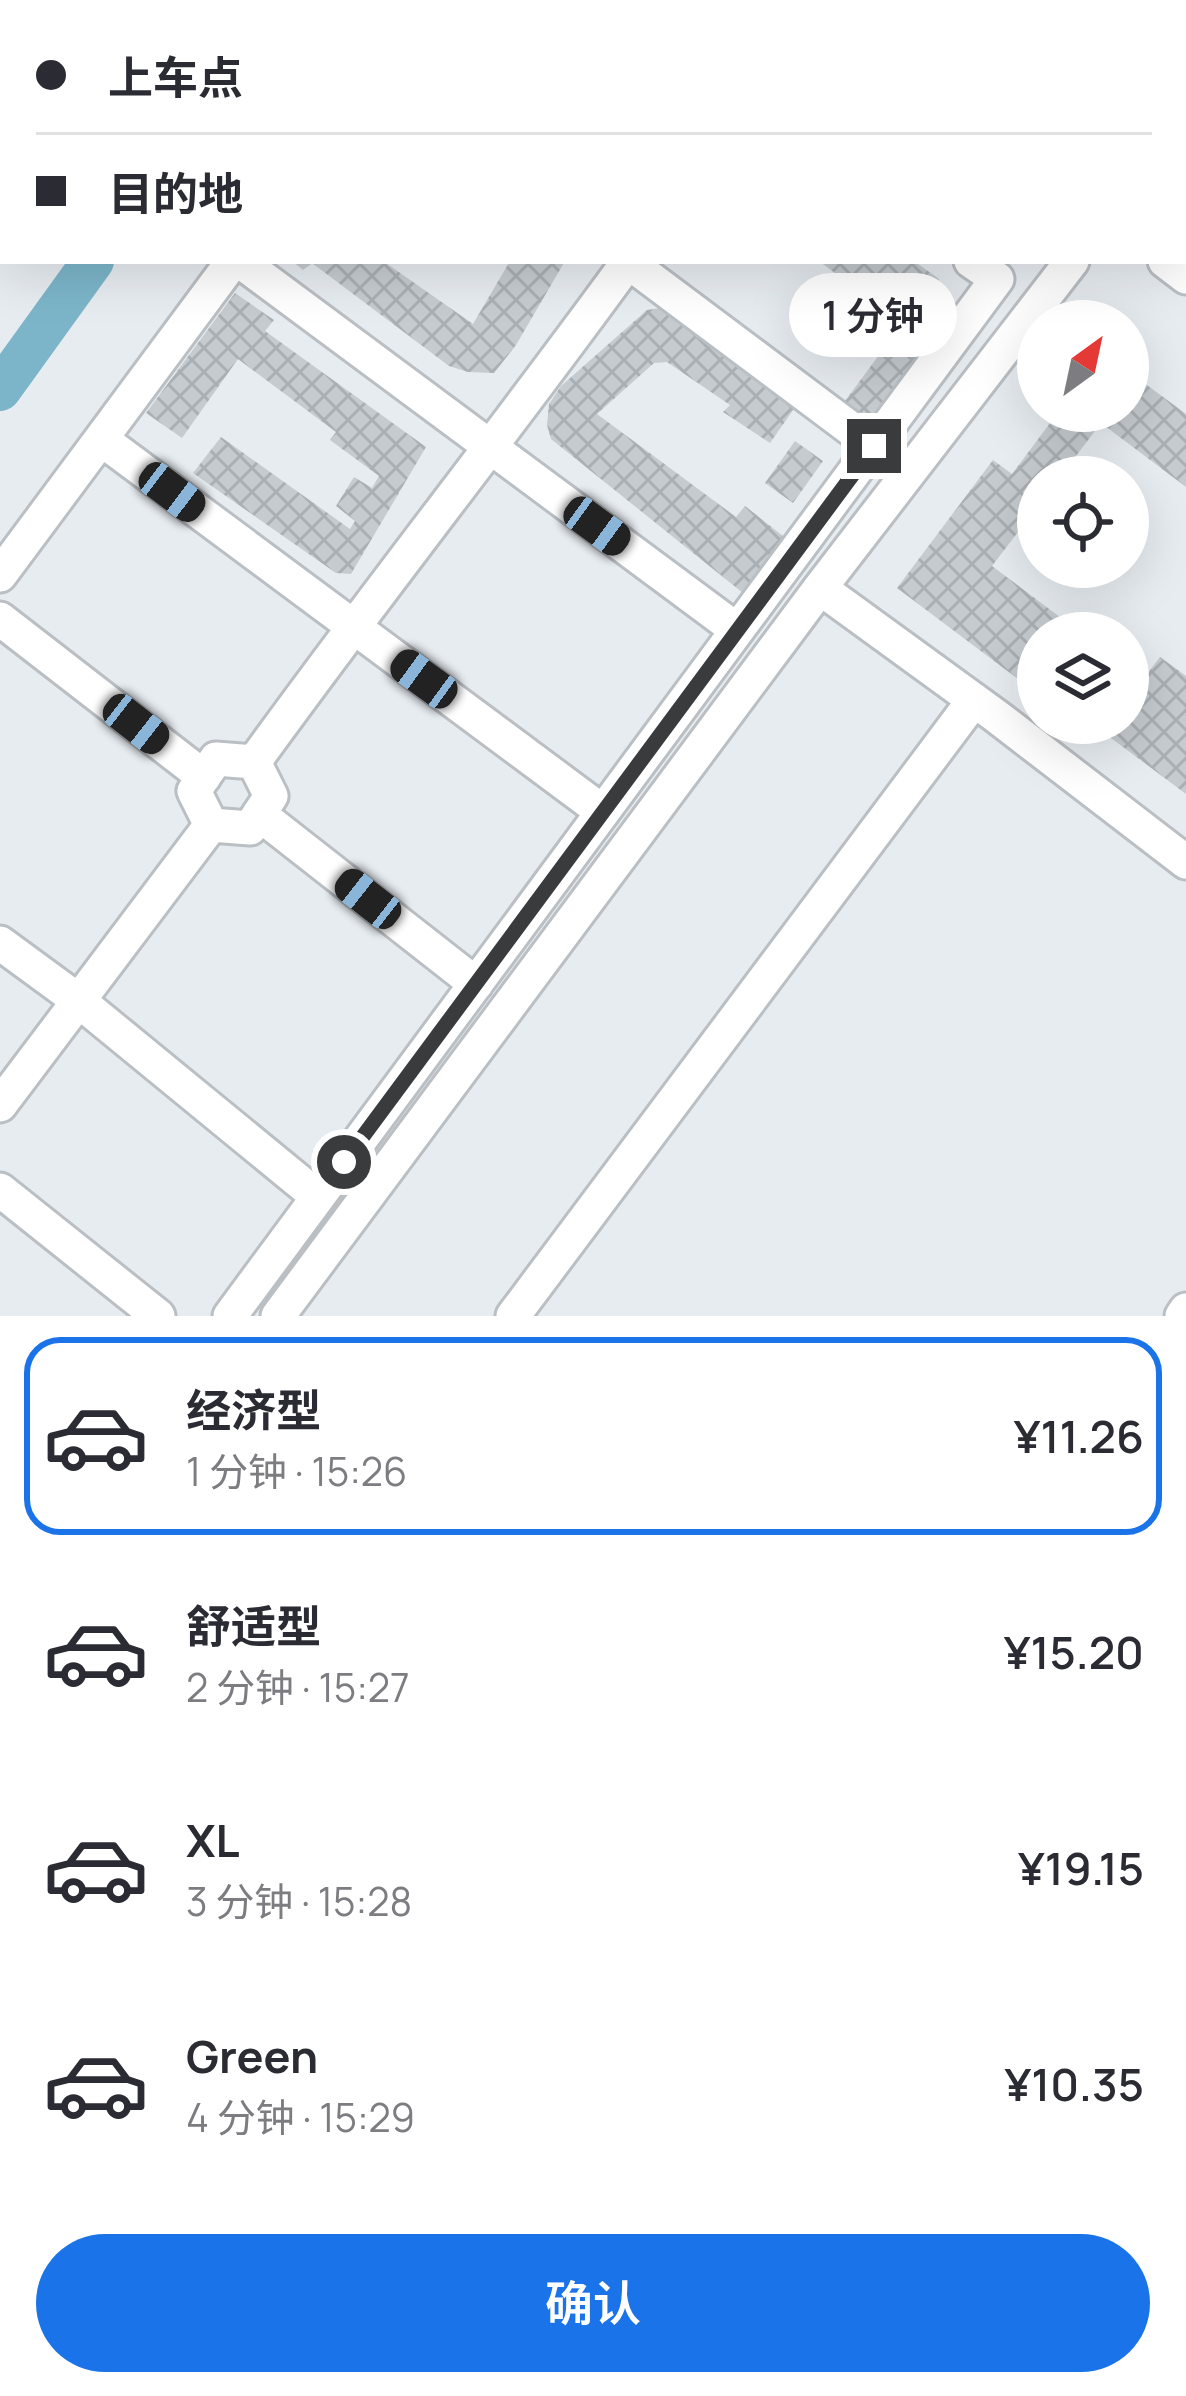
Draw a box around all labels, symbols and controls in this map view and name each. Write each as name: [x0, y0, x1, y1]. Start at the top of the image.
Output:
text: 上车点: [108, 46, 243, 108]
text: 目的地: [108, 162, 243, 224]
callout: 1 分钟: [790, 272, 958, 356]
text: 1 分钟: [822, 288, 924, 342]
north arrow: [1017, 300, 1149, 432]
map controls: [1017, 300, 1149, 744]
route end: [847, 419, 901, 473]
car: [132, 456, 212, 528]
button: locate: [1017, 456, 1149, 588]
car: [557, 490, 637, 562]
button: layers: [1017, 612, 1149, 744]
car: [384, 643, 464, 715]
car: [97, 688, 175, 760]
car: [329, 863, 407, 935]
route start: [317, 1135, 371, 1189]
text: 经济型: [186, 1379, 321, 1441]
icon: car: [42, 1382, 150, 1490]
text: ¥11.26: [1014, 1405, 1144, 1467]
text: 1 分钟 · 15:26: [186, 1444, 407, 1498]
text: 舒适型: [186, 1595, 321, 1657]
icon: car: [42, 1598, 150, 1706]
text: ¥15.20: [1004, 1621, 1144, 1683]
text: 2 分钟 · 15:27: [186, 1660, 410, 1714]
text: XL: [186, 1809, 240, 1871]
icon: car: [42, 1814, 150, 1922]
text: ¥19.15: [1018, 1837, 1144, 1899]
text: 3 分钟 · 15:28: [186, 1874, 412, 1928]
text: Green: [186, 2025, 318, 2087]
icon: car: [42, 2030, 150, 2138]
text: ¥10.35: [1005, 2053, 1144, 2115]
text: 4 分钟 · 15:29: [186, 2090, 415, 2144]
button: 确认: [36, 2234, 1150, 2372]

